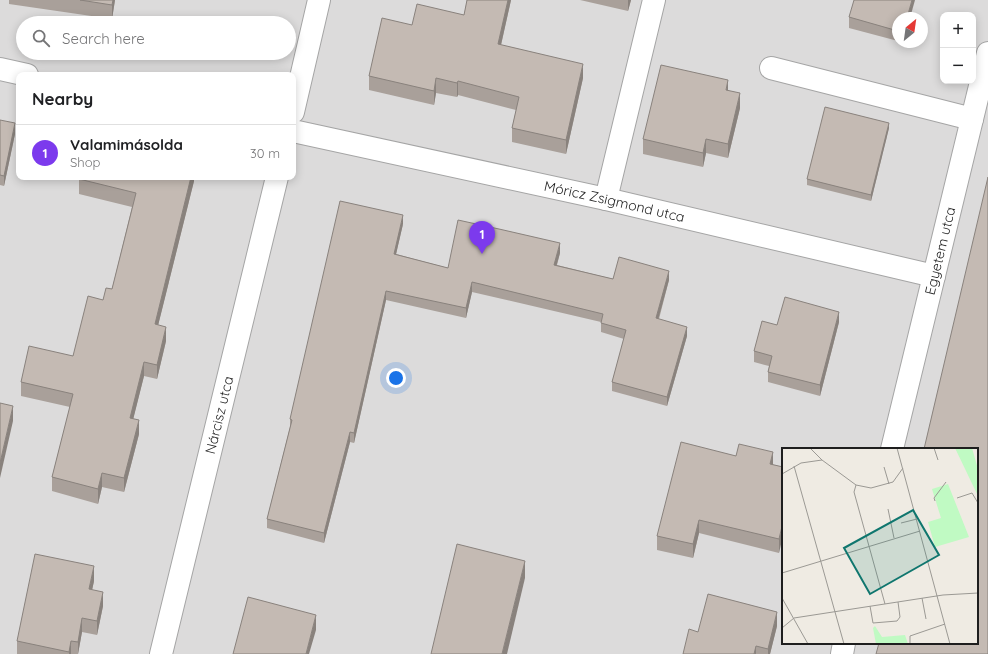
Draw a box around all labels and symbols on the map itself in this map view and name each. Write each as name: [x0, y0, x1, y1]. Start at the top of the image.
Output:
north arrow: [892, 12, 928, 48]
street label: Móricz Zsigmond utca: [542, 177, 686, 226]
street label: Egyetem utca: [921, 205, 959, 297]
pin: 1: [469, 221, 495, 254]
your location: [386, 368, 406, 388]
street label: Nárcisz utca: [201, 374, 237, 456]
inset map: [782, 448, 978, 644]

